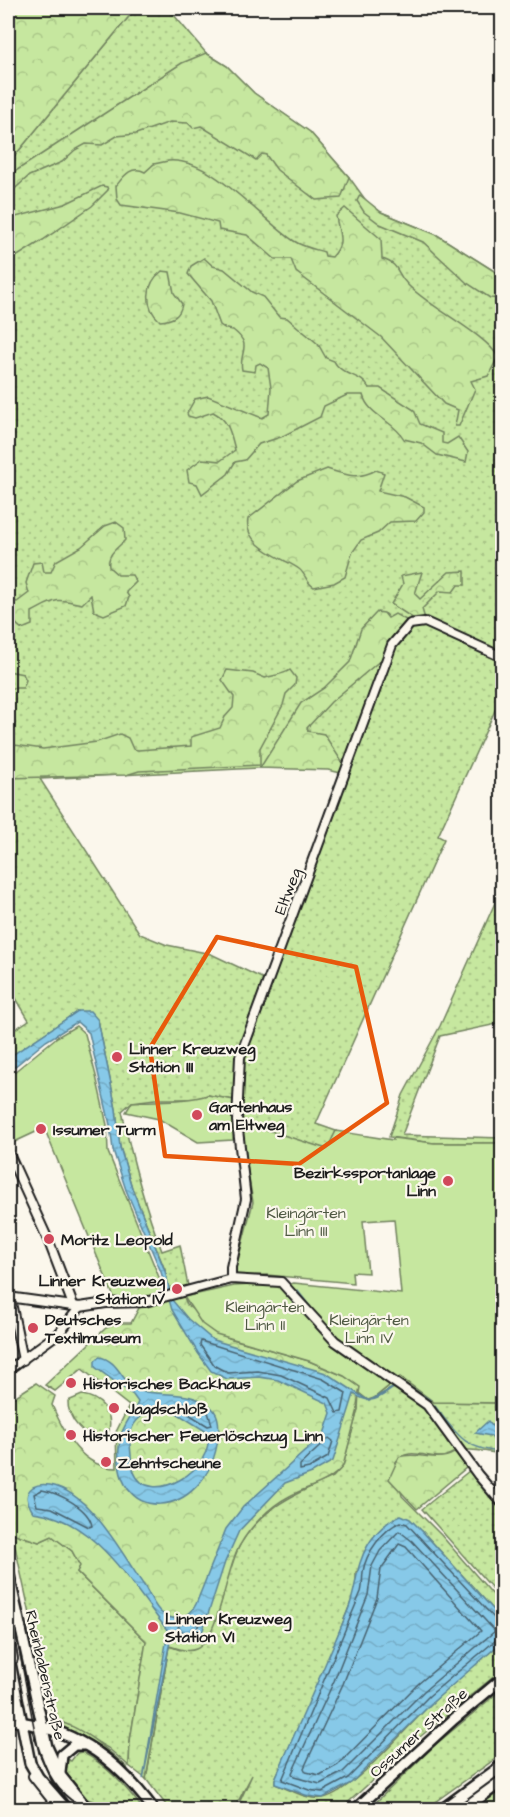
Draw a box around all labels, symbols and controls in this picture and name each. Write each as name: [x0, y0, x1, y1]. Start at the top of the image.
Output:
street label: Eltweg: [269, 865, 308, 918]
place label: Linner Kreuzweg Station III: [128, 1038, 256, 1078]
marker: Linner Kreuzweg Station III: [110, 1050, 124, 1064]
place label: Gartenhaus am Eltweg: [208, 1096, 292, 1138]
marker: Gartenhaus am Eltweg: [190, 1108, 204, 1122]
place label: Issumer Turm: [53, 1119, 156, 1141]
marker: Issumer Turm: [34, 1122, 48, 1136]
place label: Bezirkssportanlage Linn: [294, 1162, 436, 1202]
marker: Bezirkssportanlage Linn: [441, 1174, 455, 1188]
park label: Kleingärten Linn III: [266, 1202, 346, 1242]
place label: Moritz Leopold: [61, 1229, 173, 1251]
marker: Moritz Leopold: [42, 1232, 56, 1246]
place label: Linner Kreuzweg Station IV: [39, 1270, 166, 1310]
marker: Linner Kreuzweg Station IV: [170, 1282, 184, 1296]
park label: Kleingärten Linn II: [225, 1296, 305, 1336]
place label: Deutsches Textilmuseum: [44, 1309, 141, 1349]
park label: Kleingärten Linn IV: [329, 1309, 409, 1349]
marker: Deutsches Textilmuseum: [26, 1321, 40, 1335]
place label: Historisches Backhaus: [83, 1373, 251, 1395]
marker: Historisches Backhaus: [64, 1376, 78, 1390]
place label: Jagdschloß: [125, 1398, 208, 1422]
marker: Jagdschloß: [107, 1401, 121, 1415]
place label: Historischer Feuerlöschzug Linn: [83, 1425, 323, 1449]
marker: Historischer Feuerlöschzug Linn: [64, 1428, 78, 1442]
place label: Zehntscheune: [118, 1452, 221, 1474]
marker: Zehntscheune: [99, 1455, 113, 1469]
street label: Rheinbabenstraße: [19, 1608, 71, 1743]
place label: Linner Kreuzweg Station VI: [164, 1608, 292, 1648]
marker: Linner Kreuzweg Station VI: [146, 1620, 160, 1634]
street label: Ossumer Straße: [365, 1683, 473, 1783]

